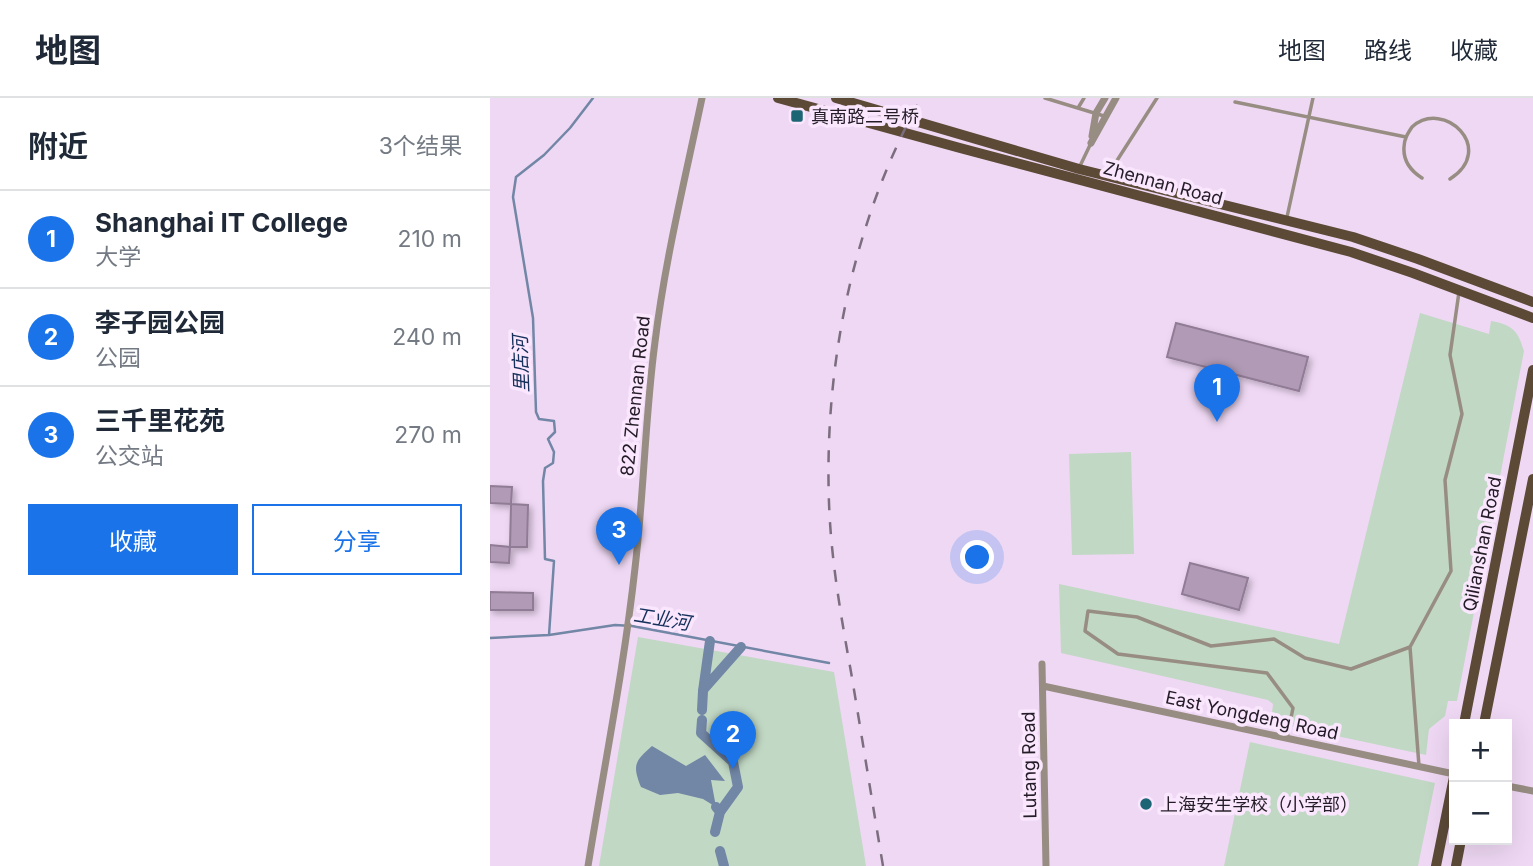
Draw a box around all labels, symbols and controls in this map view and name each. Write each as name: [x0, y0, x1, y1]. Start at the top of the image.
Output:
text: 地图: [35, 30, 101, 70]
text: 地图: [1278, 36, 1326, 65]
text: 路线: [1364, 36, 1412, 65]
text: 收藏: [1450, 36, 1498, 65]
place label: 真南路二号桥: [811, 106, 919, 127]
marker: 真南路二号桥: [789, 108, 805, 124]
text: 附近: [28, 128, 88, 164]
text: 3个结果: [379, 132, 462, 160]
street label: Zhennan Road: [1101, 157, 1225, 209]
text: Shanghai IT College: [95, 207, 348, 238]
text: 1: [46, 225, 56, 253]
text: 210 m: [397, 225, 462, 253]
text: 大学: [95, 243, 141, 271]
text: 李子园公园: [95, 307, 225, 338]
street label: 822 Zhennan Road: [616, 315, 654, 477]
text: 2: [44, 323, 58, 351]
text: 240 m: [392, 323, 462, 351]
water label: 里店河: [508, 331, 533, 393]
text: 公园: [95, 344, 141, 372]
pin: 1: [1194, 364, 1240, 422]
text: 三千里花苑: [95, 405, 225, 436]
text: 3: [44, 421, 58, 449]
text: 270 m: [394, 421, 462, 449]
text: 公交站: [95, 442, 164, 470]
street label: Qilianshan Road: [1459, 475, 1505, 613]
button: 收藏: [28, 504, 238, 575]
button: 分享: [252, 504, 462, 575]
pin: 3: [596, 507, 642, 565]
your location: [960, 540, 994, 574]
water label: 工业河: [632, 603, 696, 635]
street label: East Yongdeng Road: [1164, 686, 1340, 744]
pin: 2: [710, 711, 756, 769]
street label: Lutang Road: [1018, 711, 1040, 819]
map controls: [1449, 719, 1512, 845]
button: +: [1449, 719, 1512, 782]
button: −: [1449, 782, 1512, 845]
place label: 上海安生学校（小学部）: [1160, 794, 1358, 815]
marker: 上海安生学校（小学部）: [1138, 796, 1154, 812]

